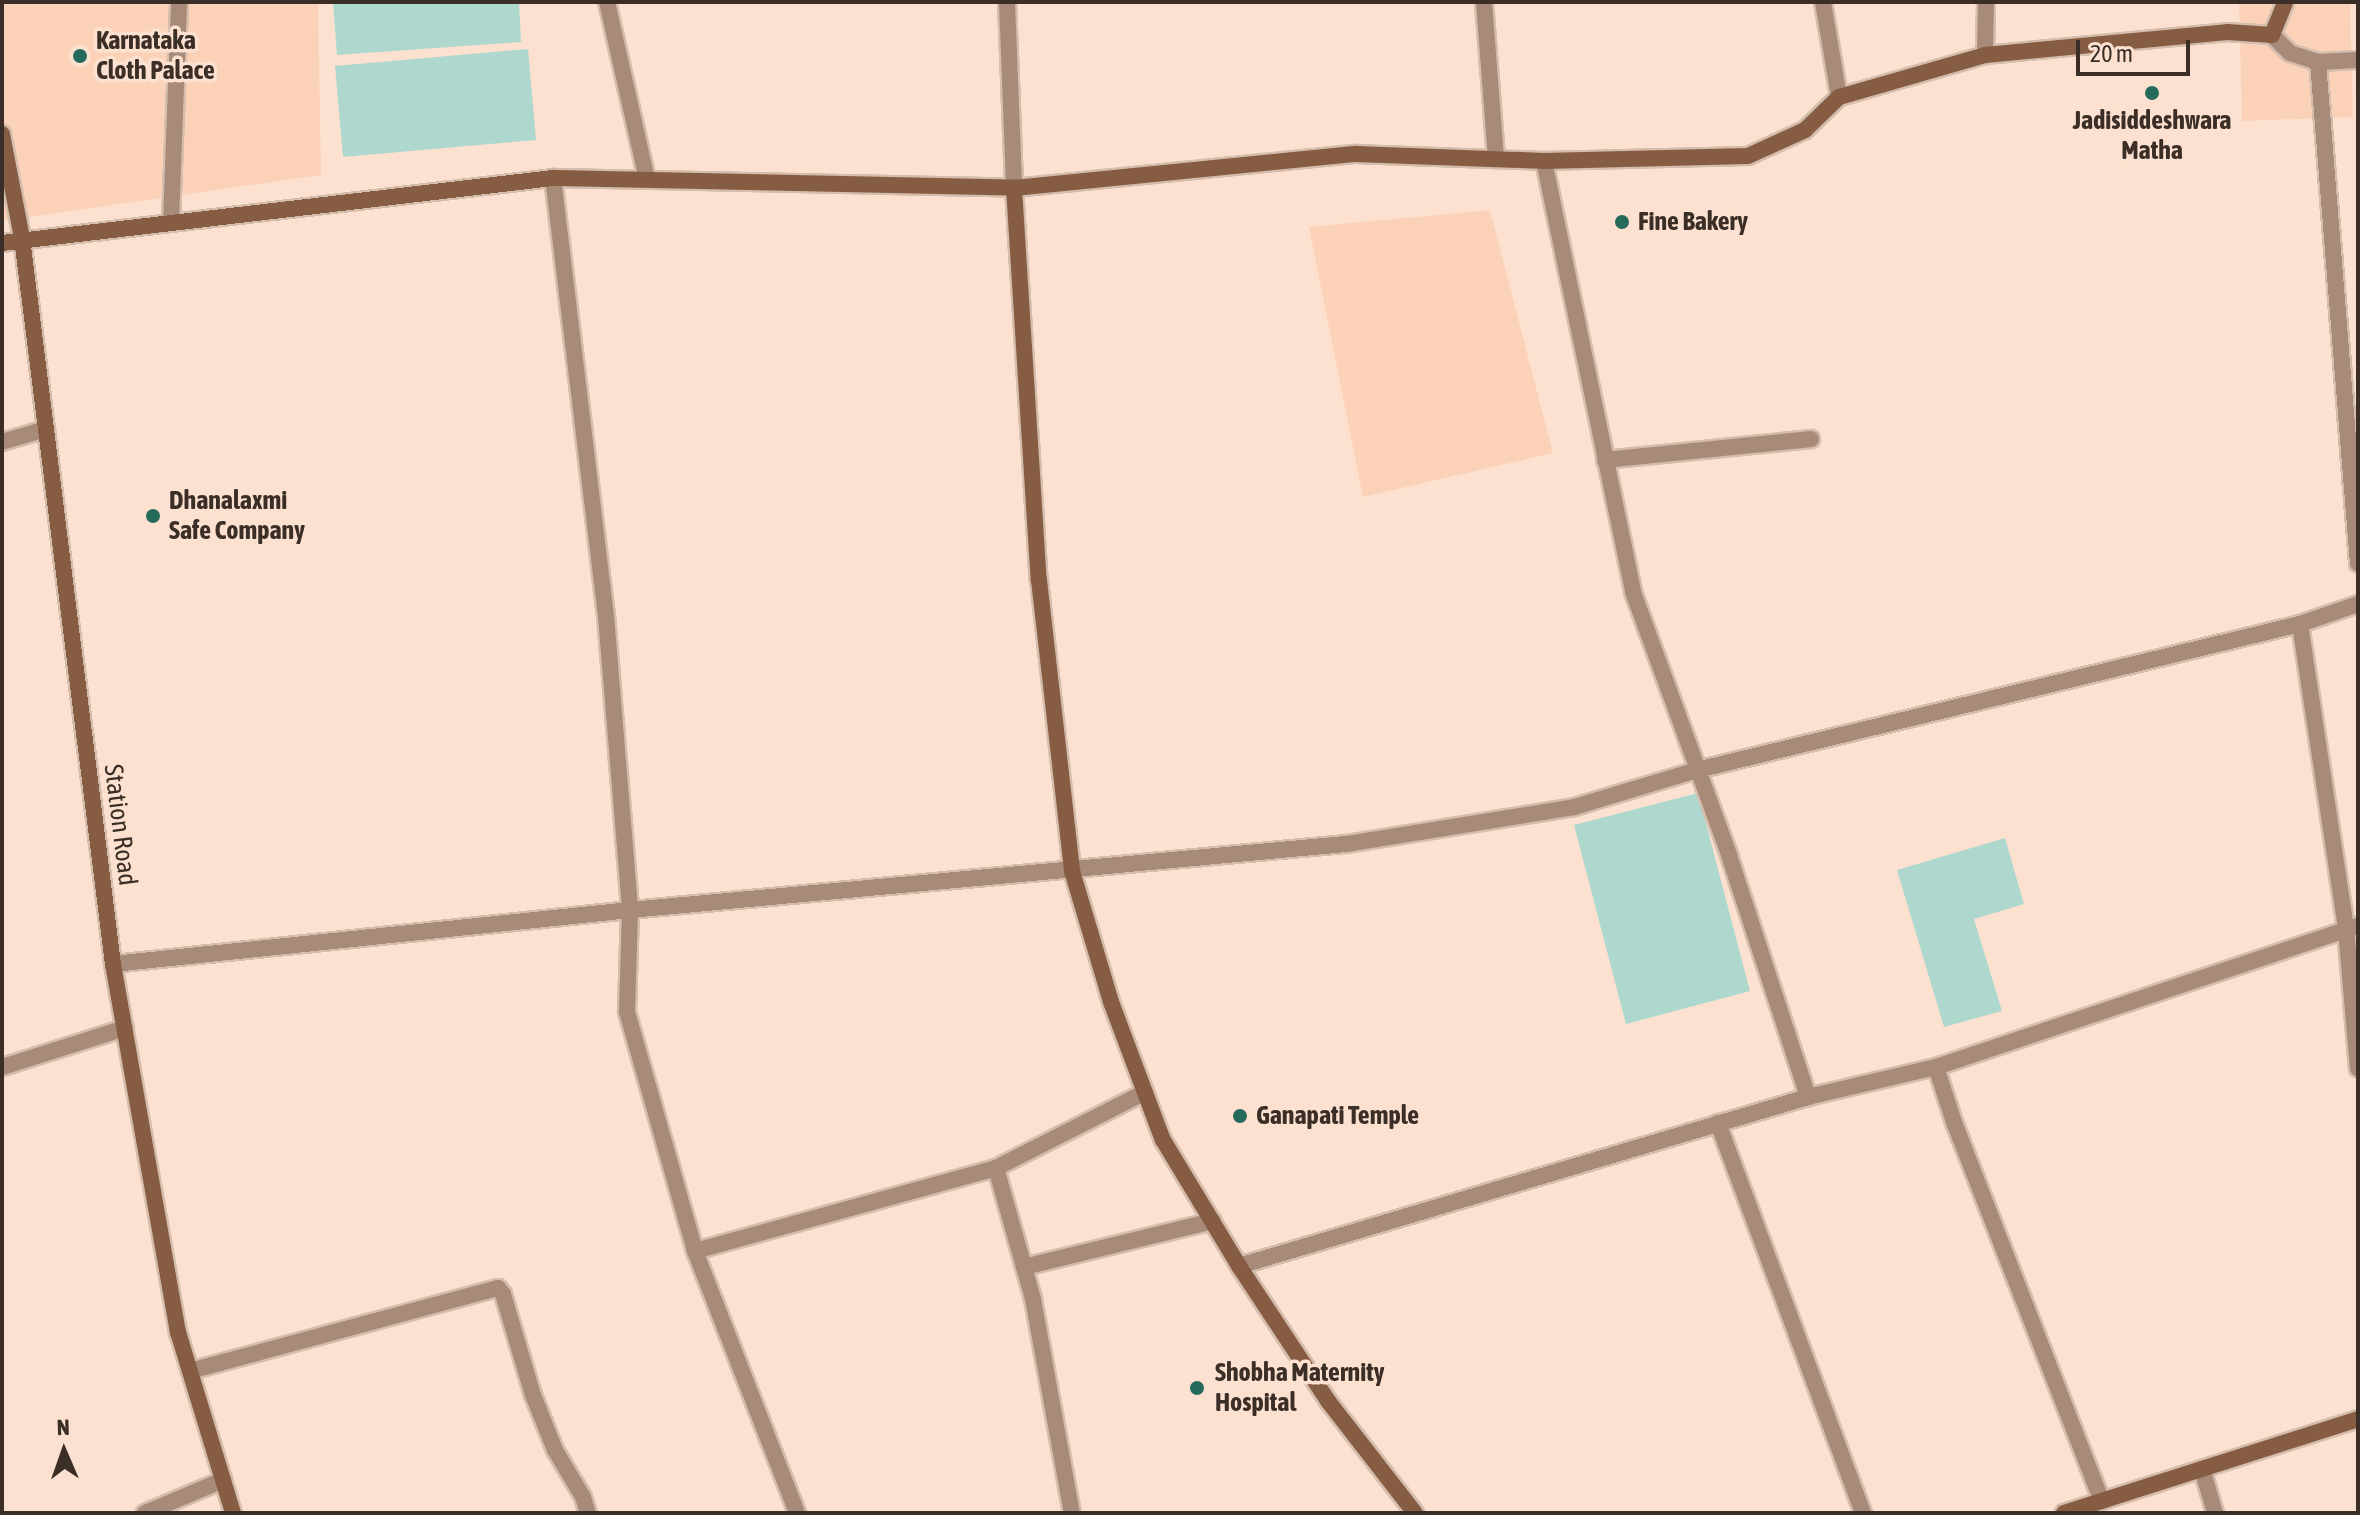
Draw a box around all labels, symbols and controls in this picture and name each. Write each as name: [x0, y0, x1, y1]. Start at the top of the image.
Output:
scale bar: [2080, 24, 2194, 74]
place label: Karnataka Cloth Palace: [96, 25, 215, 86]
text: 20 m: [2090, 40, 2133, 67]
marker: Karnataka Cloth Palace: [71, 47, 89, 65]
marker: Jadisiddeshwara Matha: [2143, 84, 2161, 102]
place label: Jadisiddeshwara Matha: [2073, 105, 2231, 166]
place label: Fine Bakery: [1638, 206, 1748, 238]
marker: Fine Bakery: [1613, 213, 1631, 231]
place label: Dhanalaxmi Safe Company: [169, 485, 305, 546]
marker: Dhanalaxmi Safe Company: [144, 507, 162, 525]
street label: Station Road: [97, 763, 143, 887]
place label: Ganapati Temple: [1256, 1100, 1419, 1132]
marker: Ganapati Temple: [1231, 1107, 1249, 1125]
place label: Shobha Maternity Hospital: [1215, 1357, 1384, 1418]
marker: Shobha Maternity Hospital: [1186, 1377, 1208, 1399]
north arrow: [24, 1411, 104, 1491]
text: N: [56, 1414, 70, 1440]

